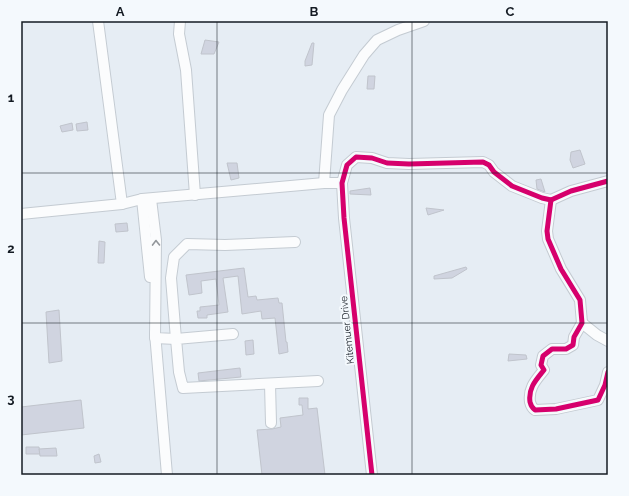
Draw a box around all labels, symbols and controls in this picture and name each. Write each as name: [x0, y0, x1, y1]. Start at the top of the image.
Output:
text: A: [116, 4, 125, 19]
text: B: [310, 4, 319, 19]
text: C: [506, 4, 515, 19]
text: 1: [8, 90, 15, 105]
one-way arrow: [151, 240, 160, 246]
text: 2: [7, 241, 15, 256]
street label: Kitemuer Drive: [338, 295, 356, 365]
text: 3: [7, 391, 15, 406]

